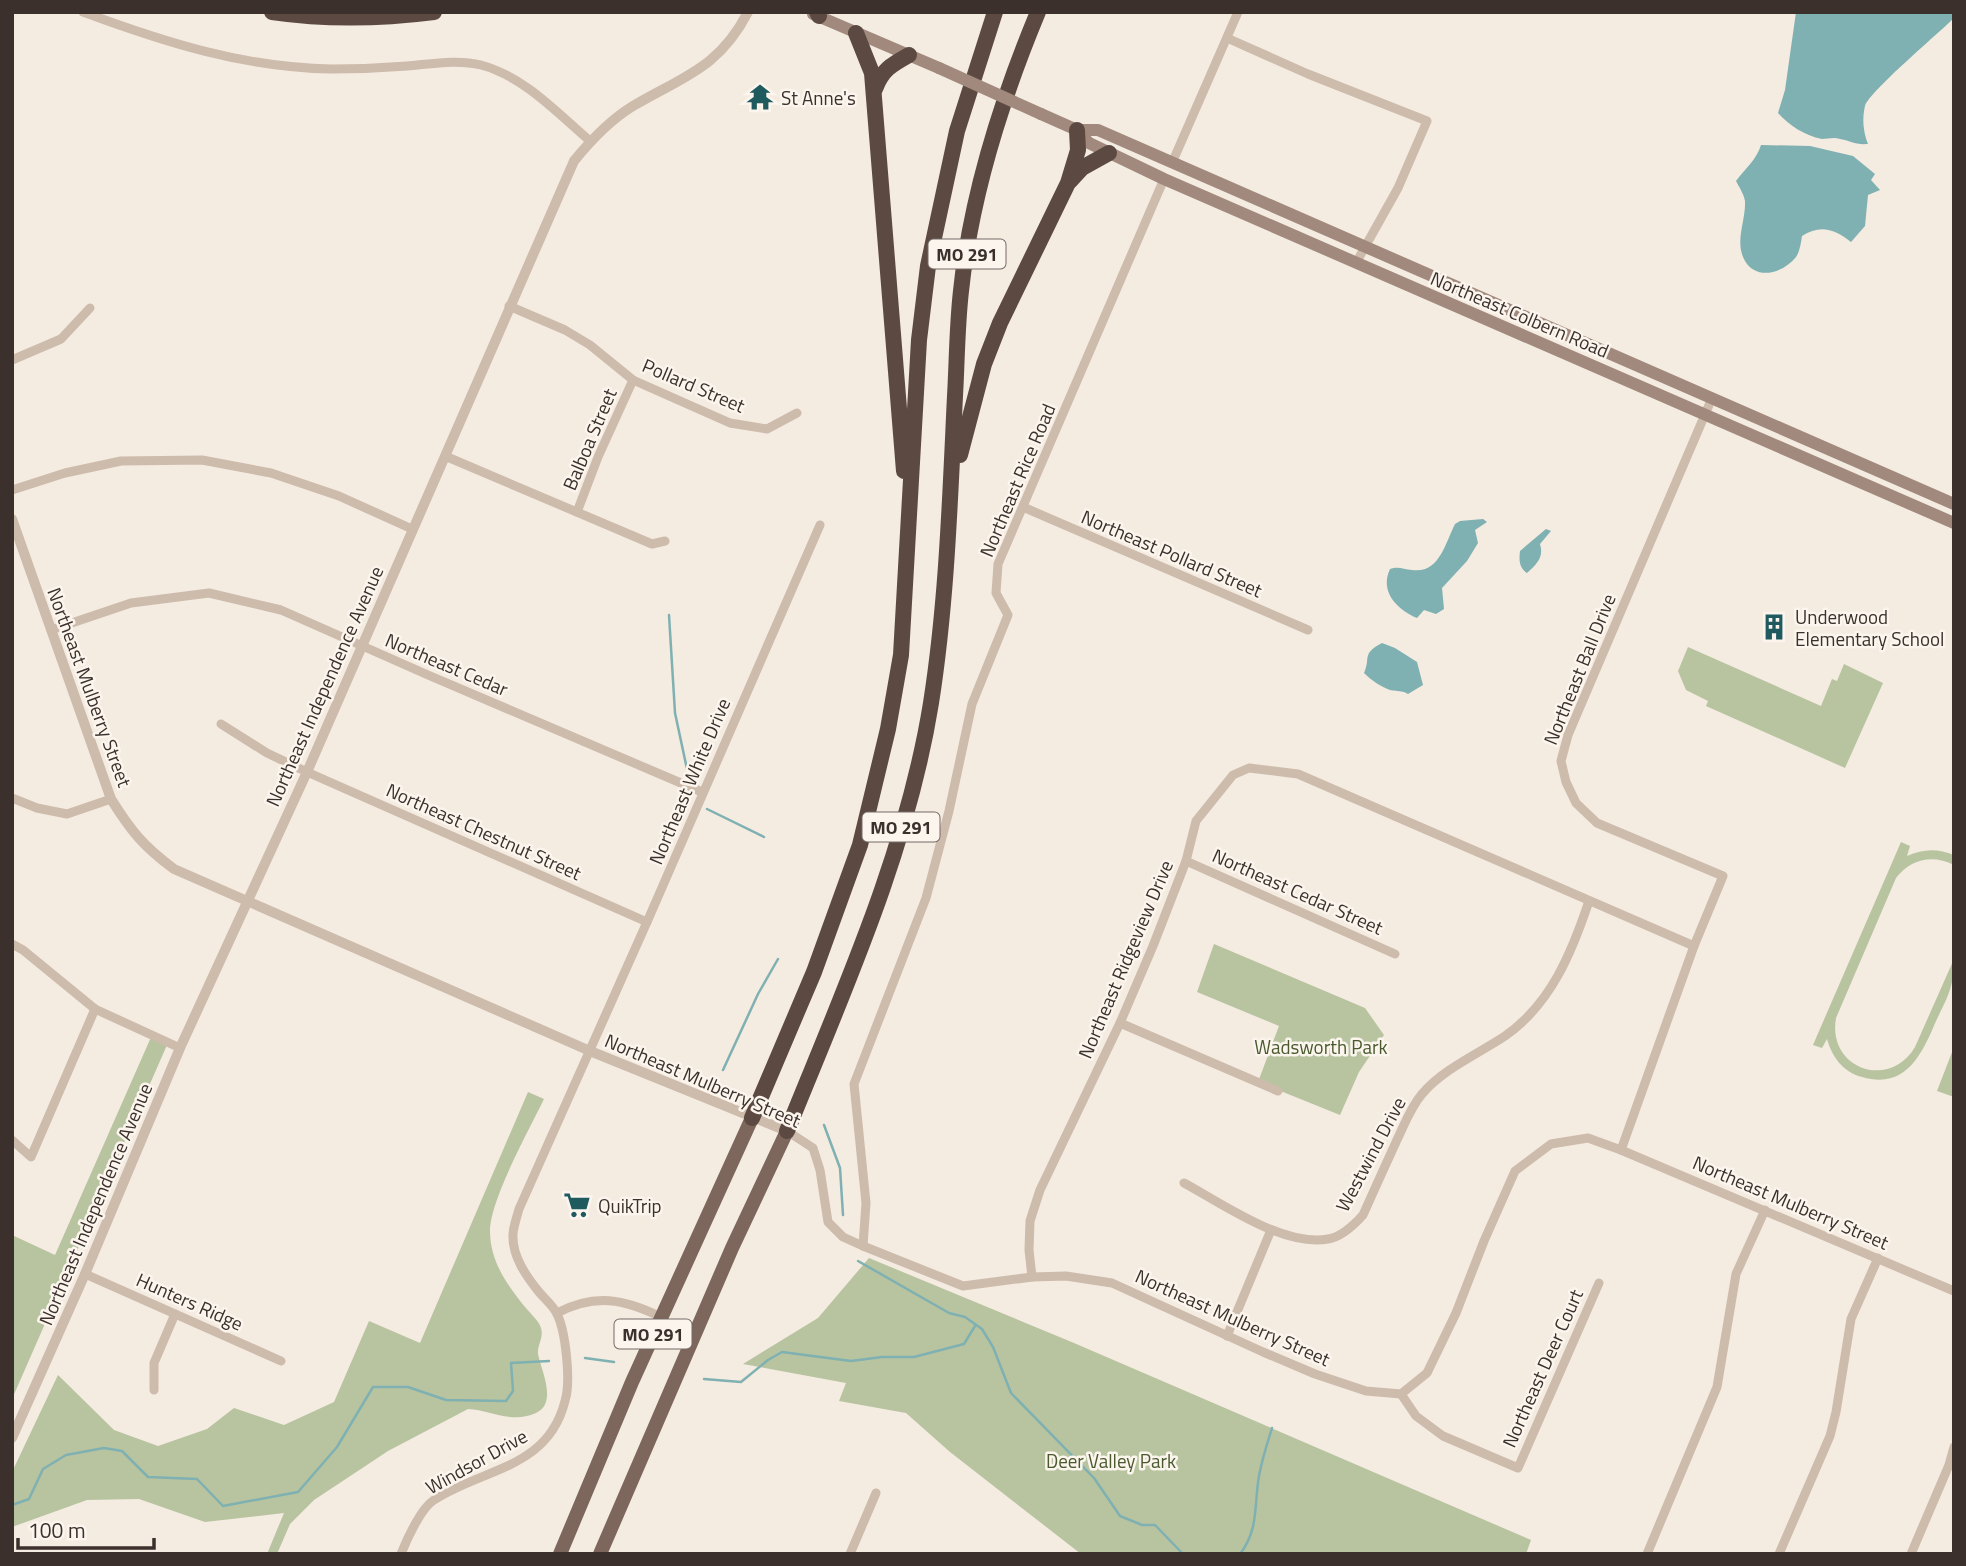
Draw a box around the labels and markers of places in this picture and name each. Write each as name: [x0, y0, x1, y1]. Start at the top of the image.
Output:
temple icon: St Anne's: [745, 82, 775, 112]
place label: St Anne's: [781, 83, 856, 112]
place label: Underwood Elementary School: [1795, 602, 1944, 653]
building icon: Underwood Elementary School: [1759, 612, 1789, 642]
supermarket icon: QuikTrip: [562, 1190, 592, 1220]
place label: QuikTrip: [598, 1191, 662, 1220]

